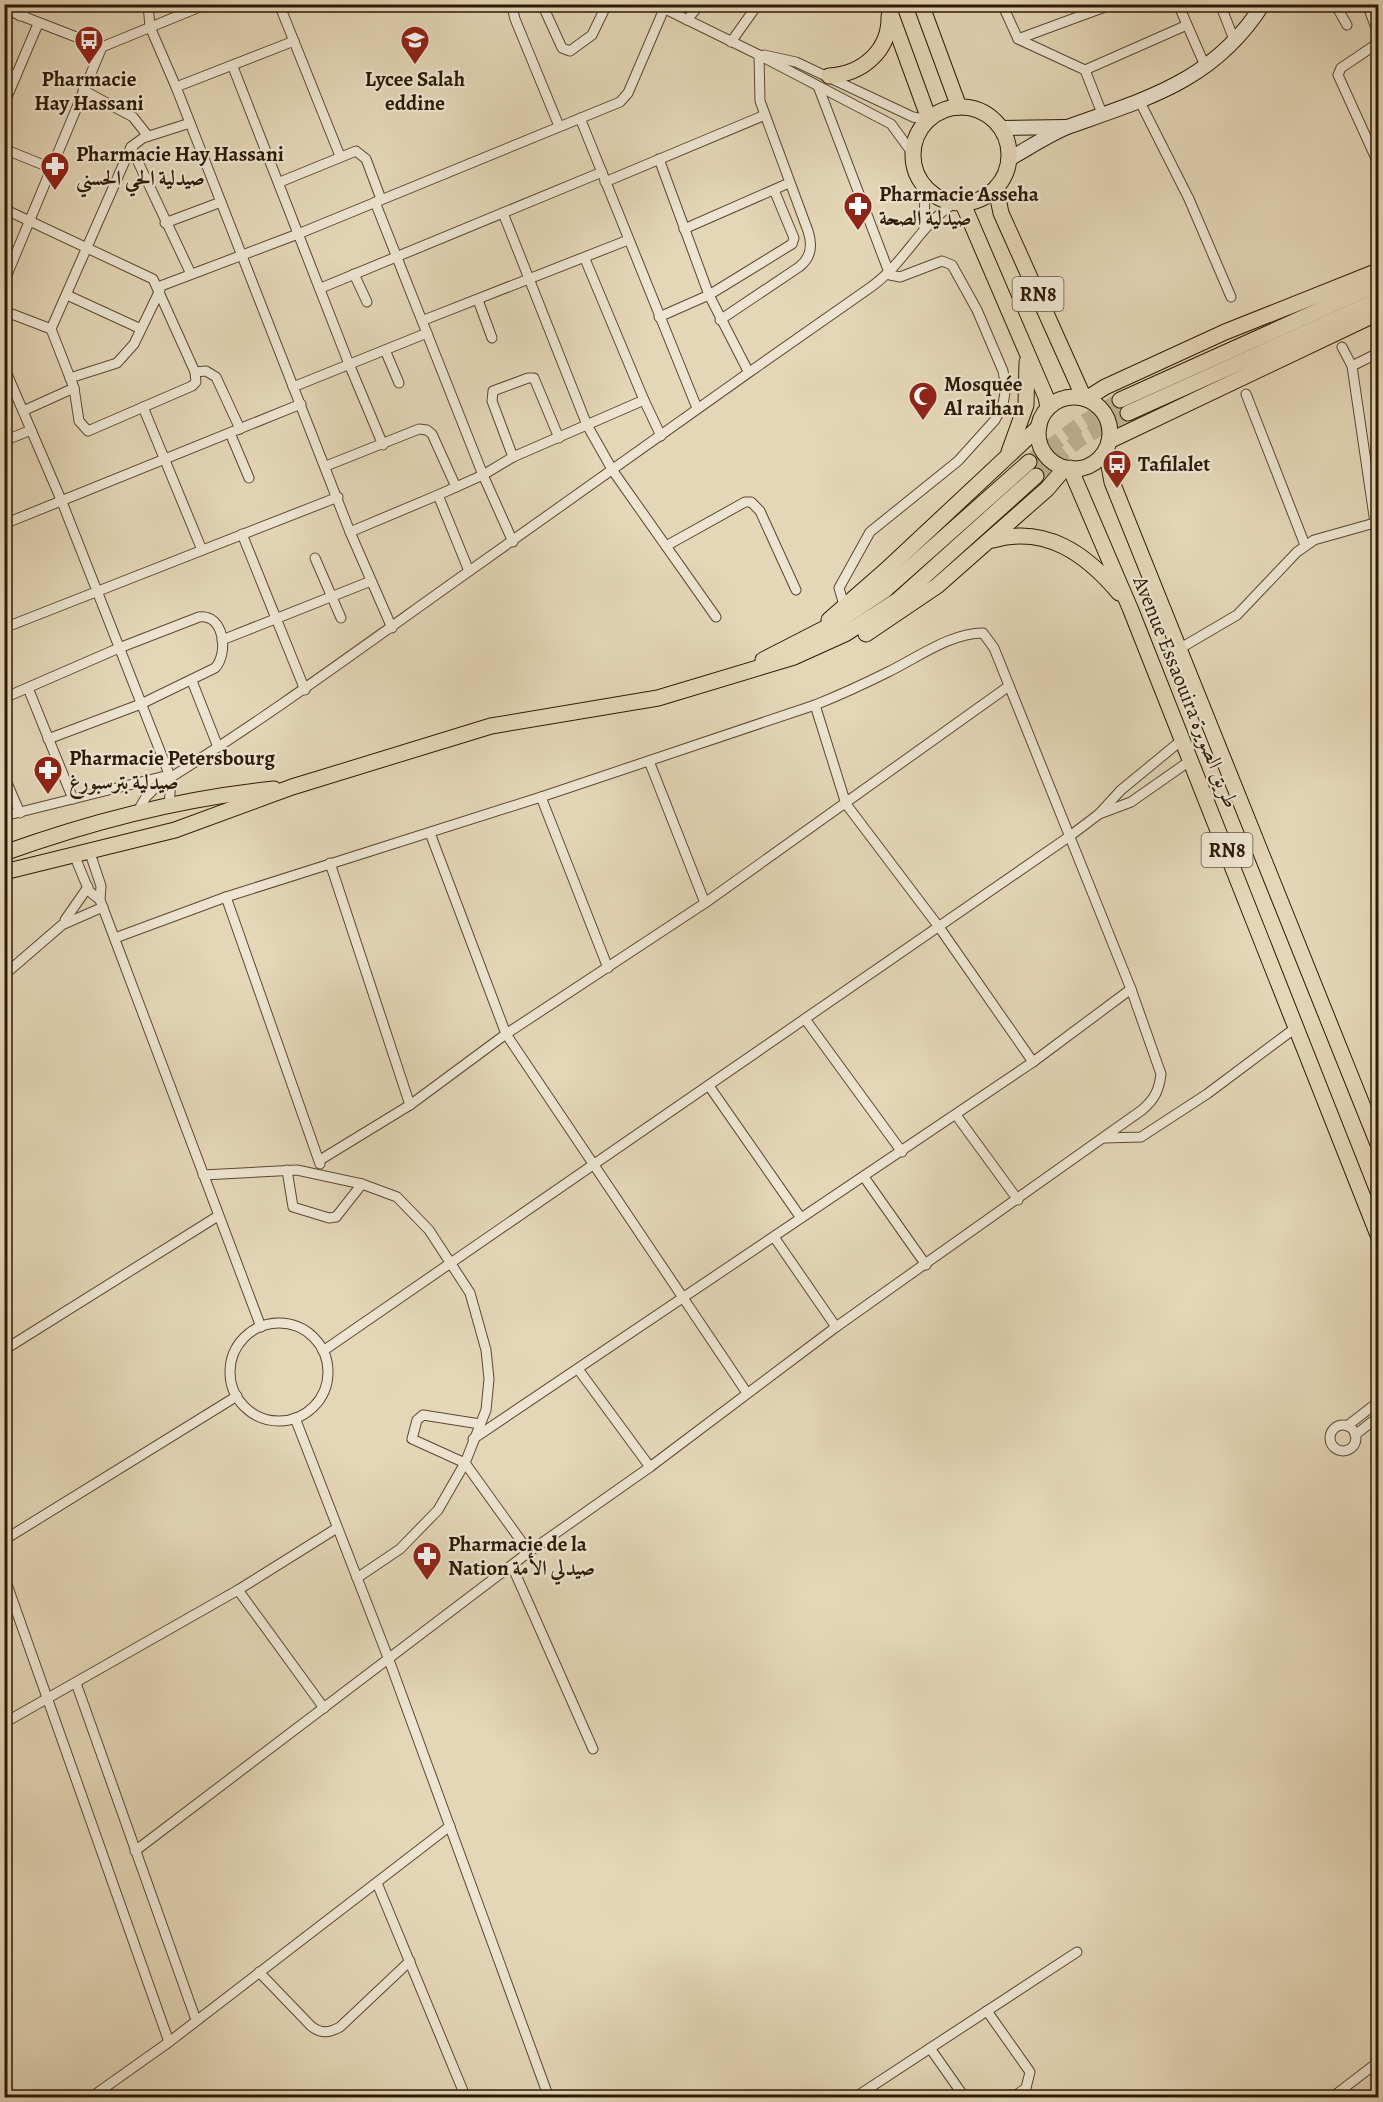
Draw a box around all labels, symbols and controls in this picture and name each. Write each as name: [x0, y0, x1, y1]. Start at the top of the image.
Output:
bus stop icon: Pharmacie Hay Hassani: [73, 24, 105, 66]
school or university icon: Lycee Salah eddine: [399, 24, 431, 66]
place label: Pharmacie Hay Hassani: [34, 65, 144, 117]
place label: Lycee Salah eddine: [365, 65, 465, 117]
place label: Pharmacie Hay Hassani صيدلية الحي الحسني: [76, 140, 284, 198]
pharmacy icon: Pharmacie Hay Hassani صيدلية الحي الحسني: [39, 150, 71, 192]
place label: Pharmacie Asseha صيدلية الصحة: [879, 180, 1040, 232]
pharmacy icon: Pharmacie Asseha صيدلية الصحة: [842, 190, 874, 232]
road number: RN8: [1012, 277, 1064, 311]
place label: Mosquée Al raihan: [943, 370, 1024, 422]
mosque icon: Mosquée Al raihan: [907, 380, 939, 422]
bus stop icon: Tafilalet: [1101, 448, 1133, 490]
place label: Tafilalet: [1138, 450, 1210, 478]
street label: Avenue Essaouira طريق الصويرة: [1126, 571, 1245, 812]
place label: Pharmacie Petersbourg صيدلية بترسبورغ: [69, 744, 275, 799]
pharmacy icon: Pharmacie Petersbourg صيدلية بترسبورغ: [32, 754, 64, 796]
road number: RN8: [1202, 833, 1252, 867]
place label: Pharmacie de la Nation صيدلي الأمة: [448, 1530, 595, 1586]
pharmacy icon: Pharmacie de la Nation صيدلي الأمة: [411, 1540, 443, 1582]

